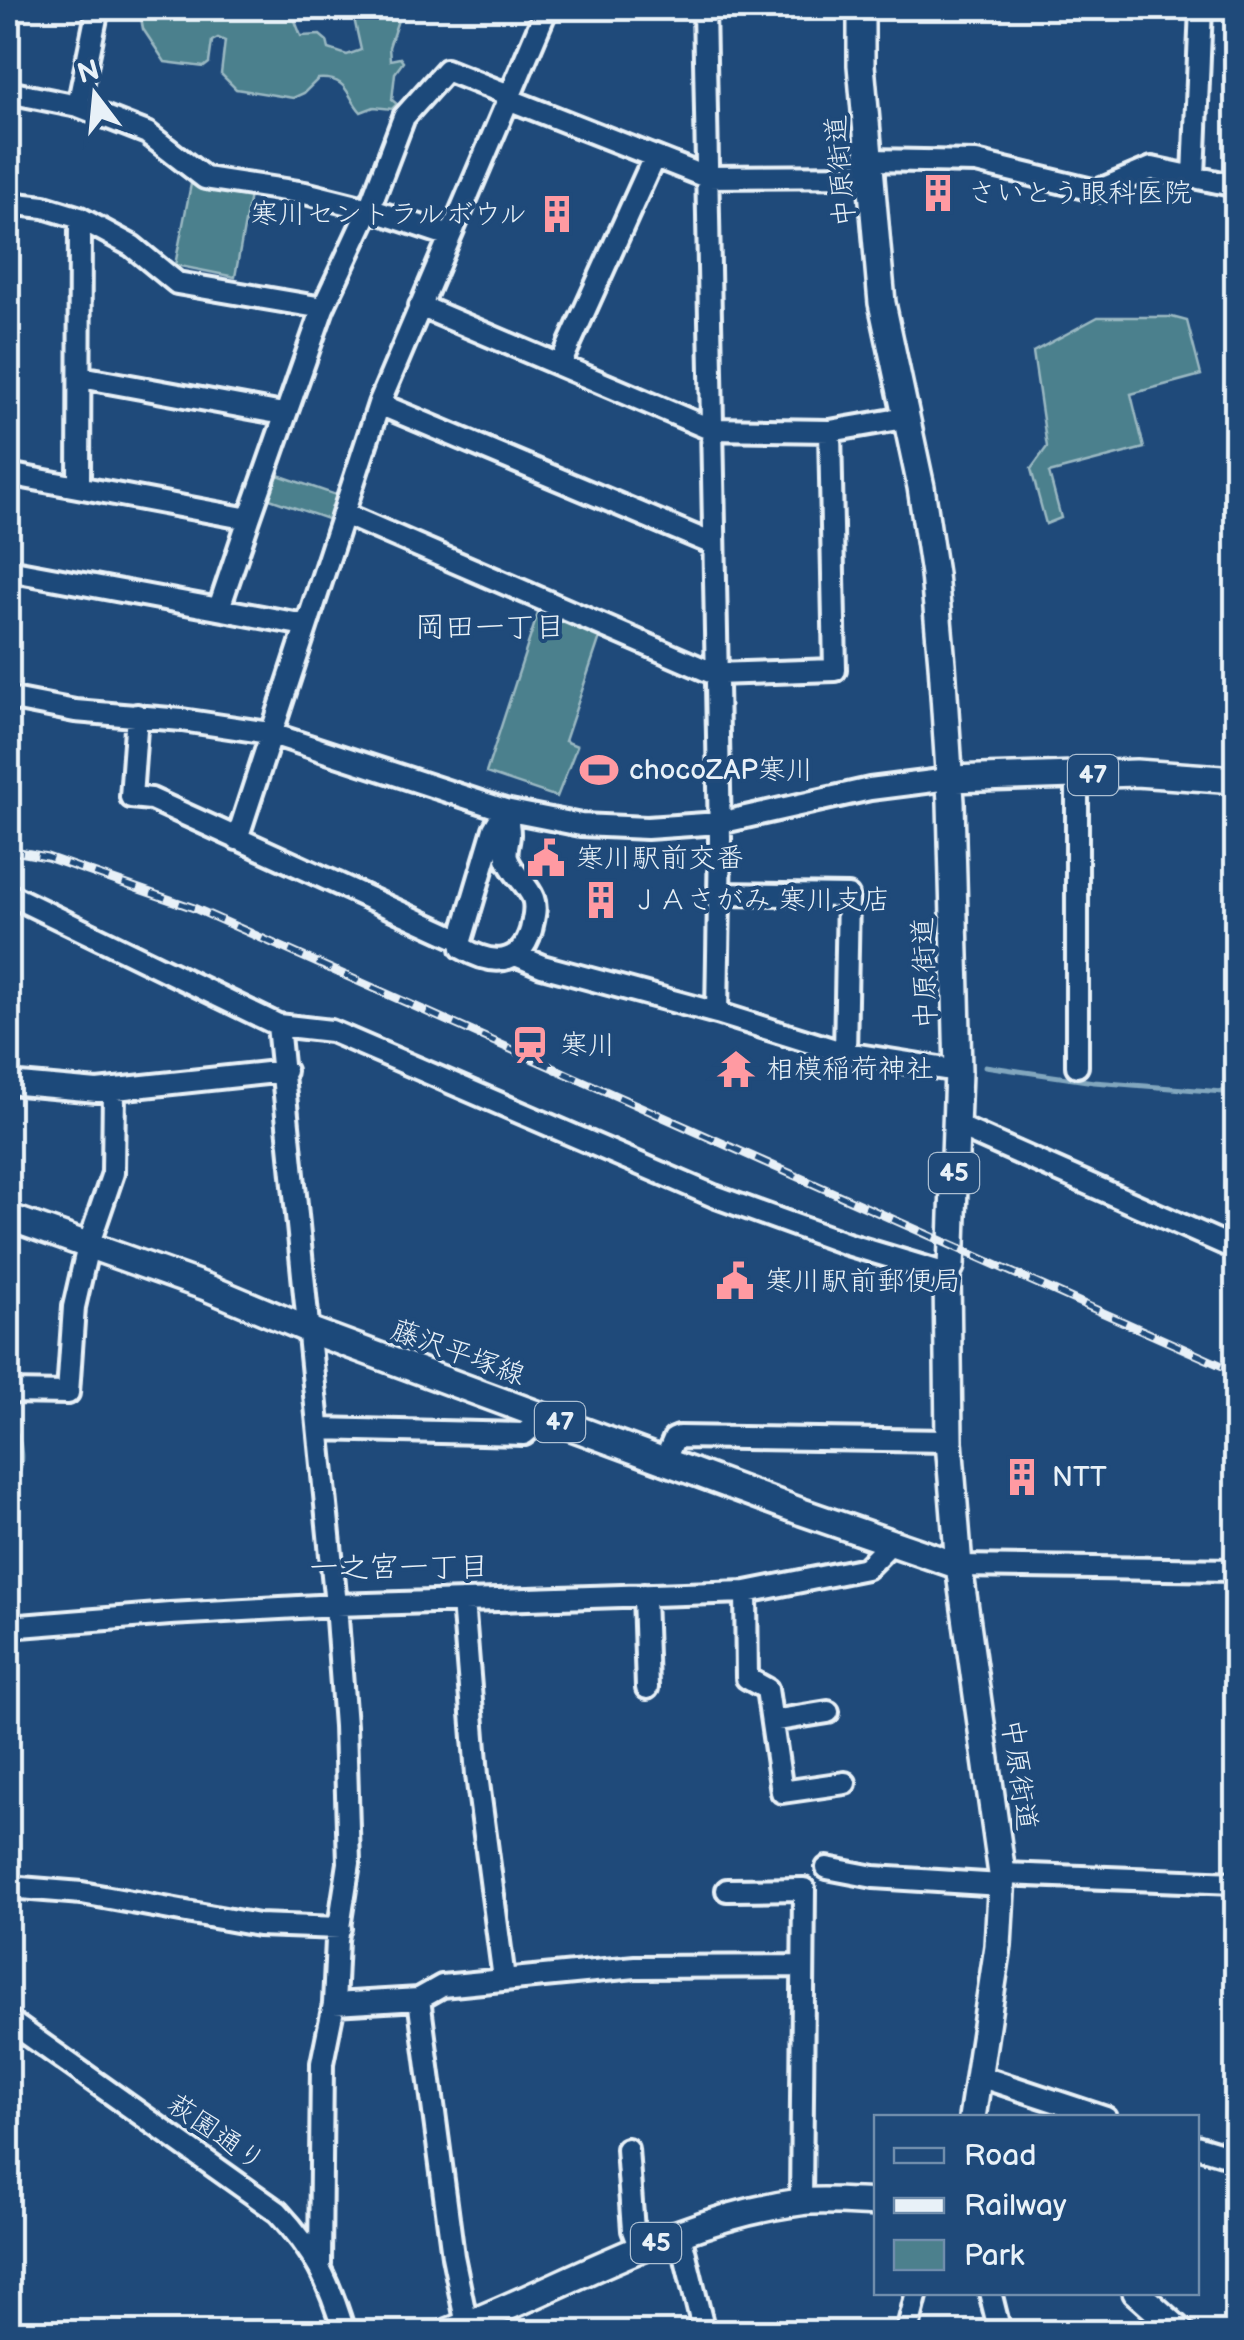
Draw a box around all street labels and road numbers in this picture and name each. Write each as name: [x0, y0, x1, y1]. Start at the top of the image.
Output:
street label: 中原街道: [820, 114, 862, 228]
road number: 47: [1068, 755, 1118, 795]
street label: 中原街道: [907, 916, 943, 1030]
road number: 45: [929, 1153, 979, 1193]
street label: 藤沢平塚線: [387, 1314, 529, 1392]
road number: 47: [535, 1402, 585, 1442]
street label: 中原街道: [995, 1717, 1043, 1833]
street label: 萩園通り: [161, 2087, 271, 2179]
road number: 45: [631, 2223, 681, 2263]

